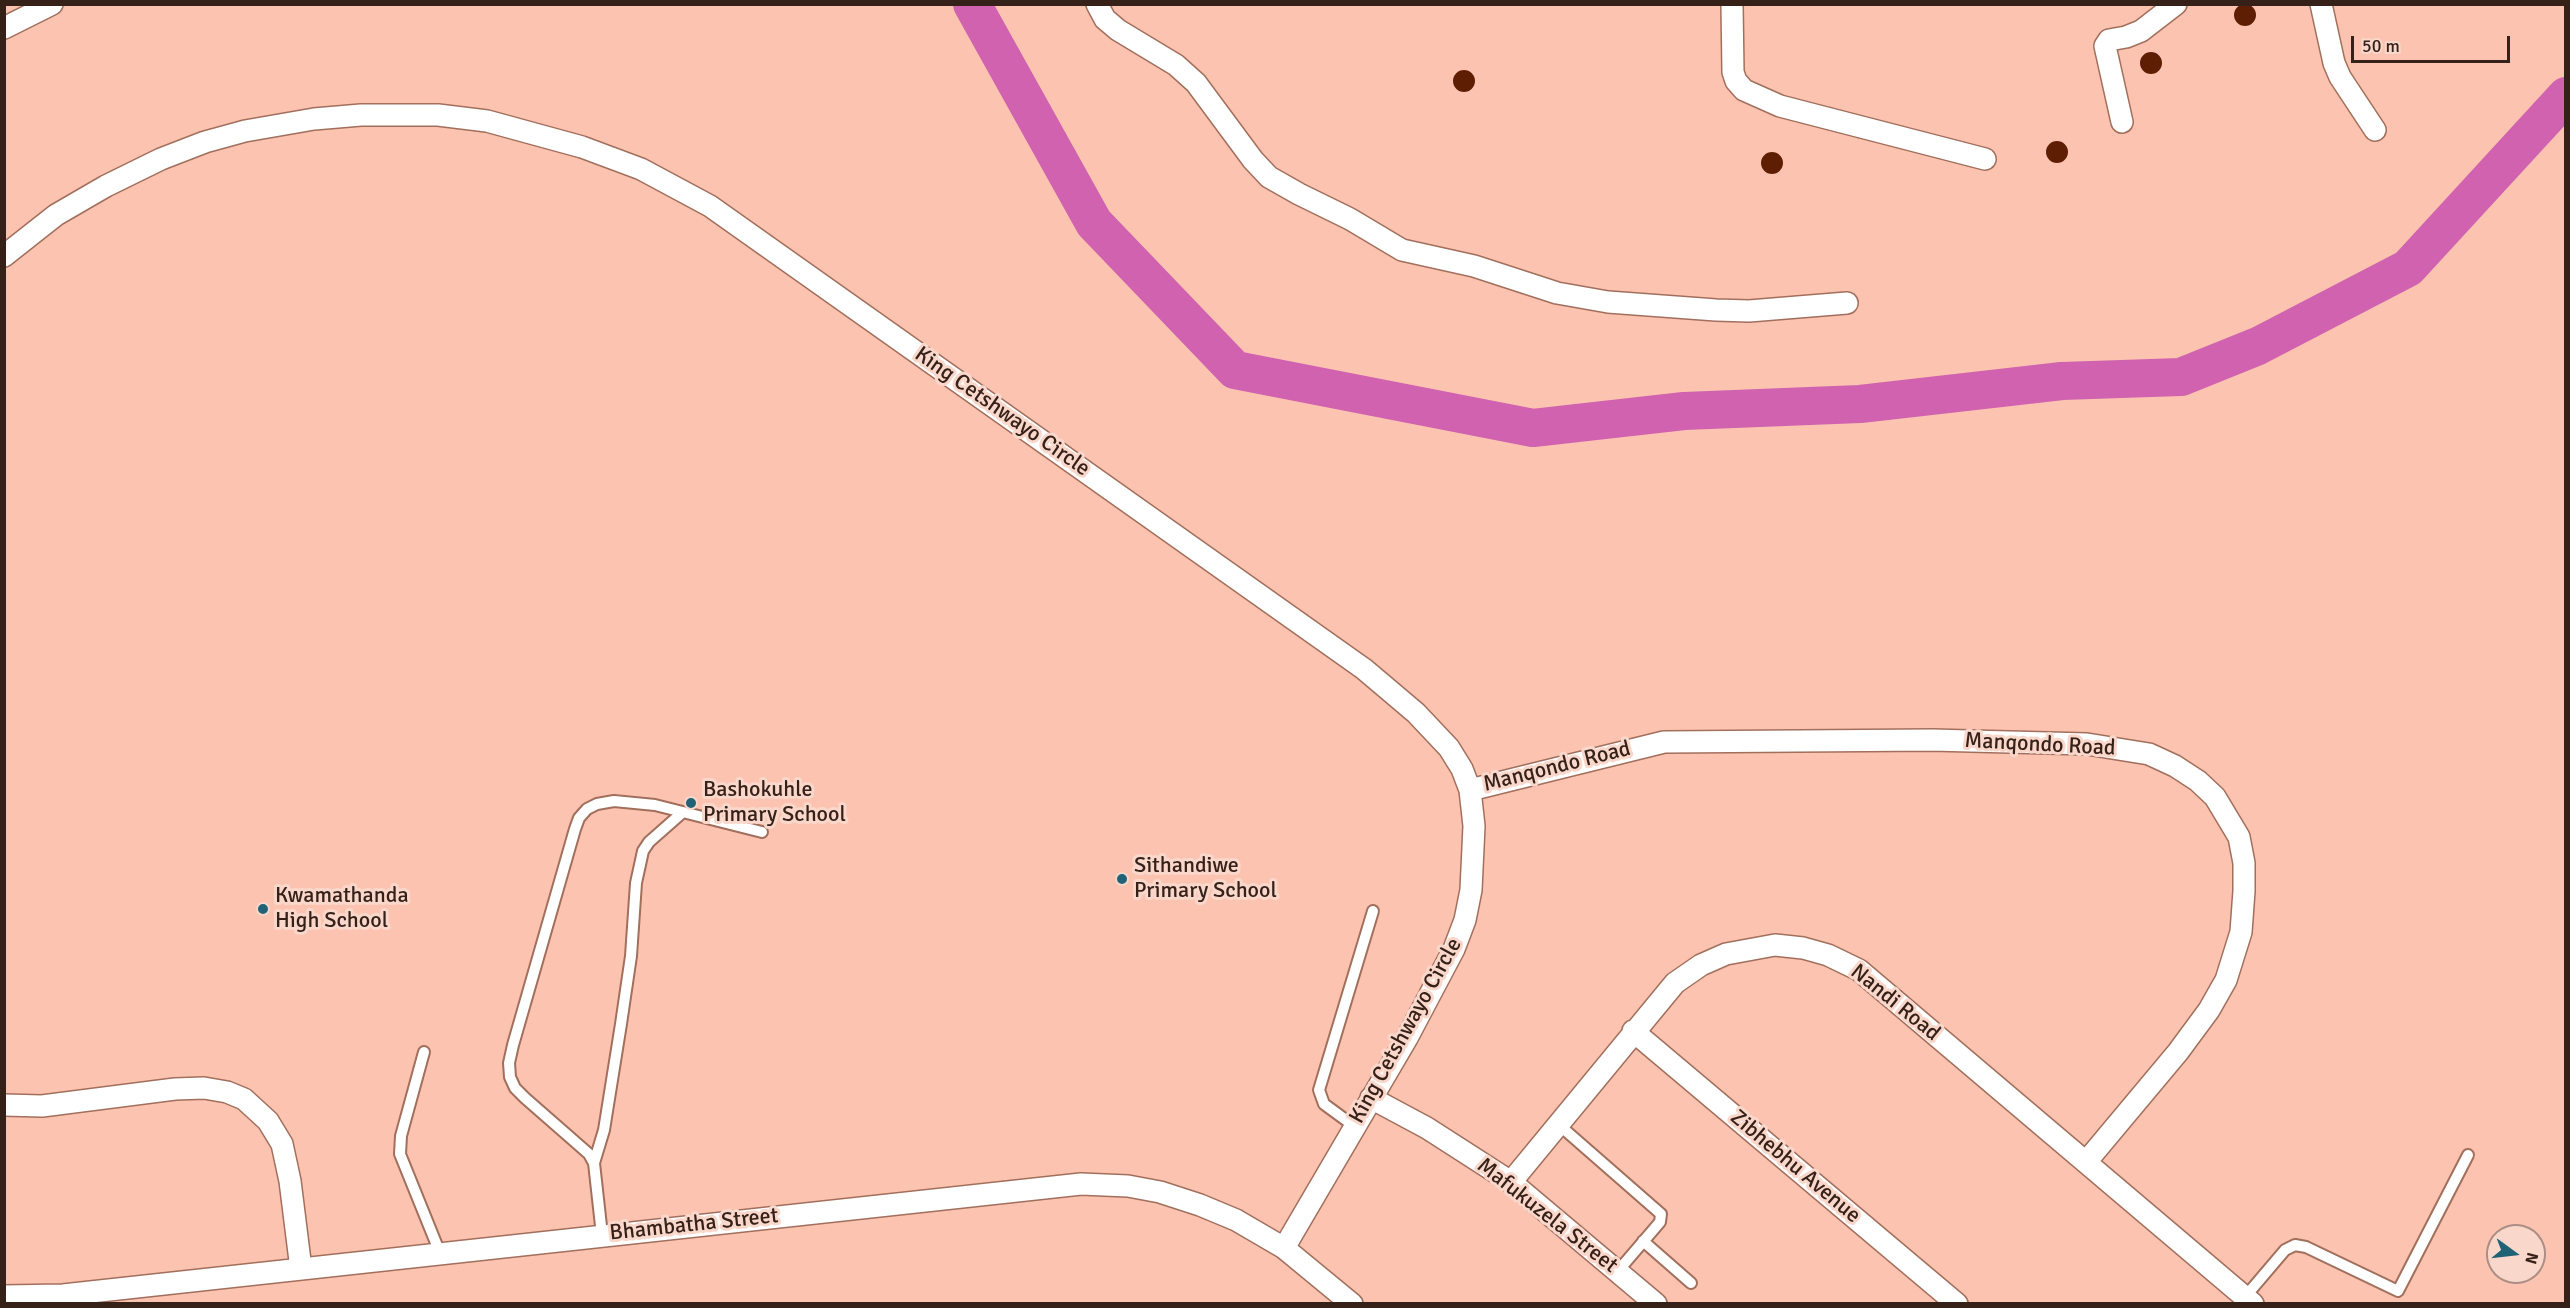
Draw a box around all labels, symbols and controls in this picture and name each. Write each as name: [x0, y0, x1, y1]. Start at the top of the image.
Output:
scale bar: [2354, 24, 2513, 62]
text: 50 m: [2362, 35, 2400, 57]
street label: King Cetshwayo Circle: [909, 342, 1095, 482]
street label: Manqondo Road: [1964, 728, 2116, 762]
street label: Manqondo Road: [1481, 736, 1633, 798]
place label: Bashokuhle Primary School: [703, 777, 846, 828]
marker: Bashokuhle Primary School: [684, 796, 698, 810]
place label: Sithandiwe Primary School: [1134, 853, 1277, 904]
marker: Sithandiwe Primary School: [1115, 872, 1129, 886]
place label: Kwamathanda High School: [275, 883, 409, 934]
marker: Kwamathanda High School: [256, 902, 270, 916]
street label: King Cetshwayo Circle: [1344, 934, 1468, 1128]
street label: Nandi Road: [1845, 959, 1945, 1047]
street label: Zibhebhu Avenue: [1724, 1105, 1866, 1229]
street label: Mafukuzela Street: [1471, 1153, 1623, 1279]
street label: Bhambatha Street: [608, 1203, 780, 1247]
north arrow: [2486, 1224, 2546, 1284]
text: N: [2520, 1250, 2543, 1266]

